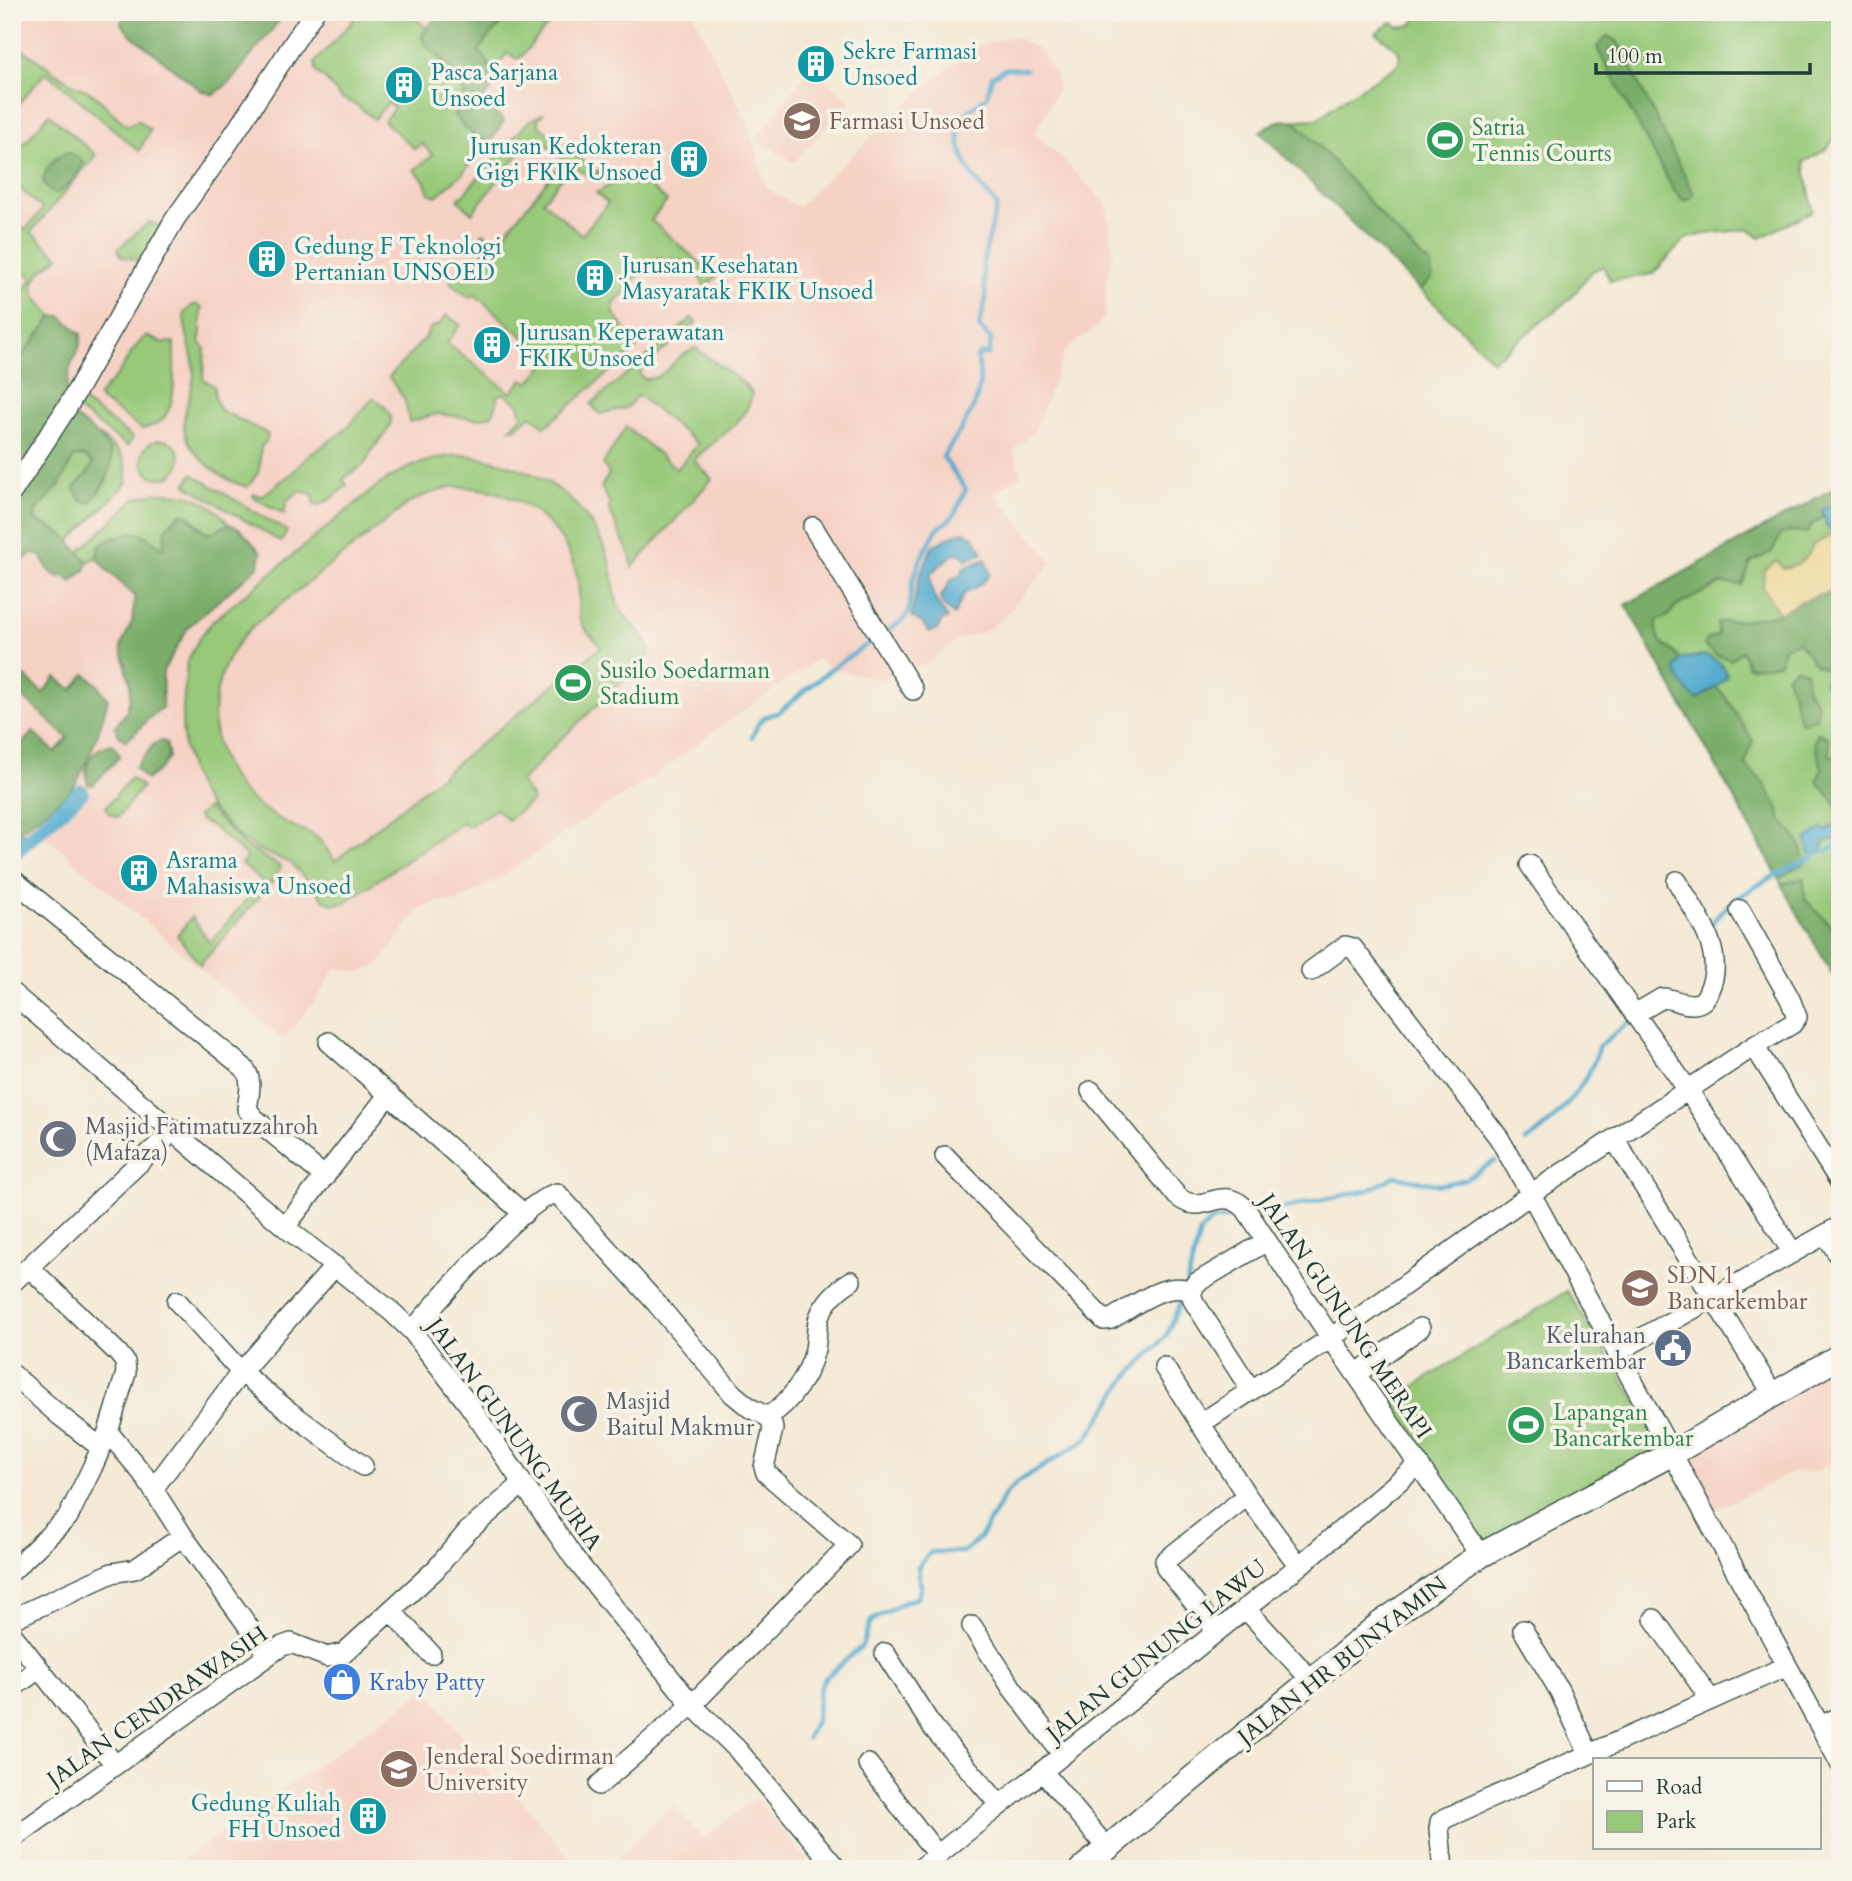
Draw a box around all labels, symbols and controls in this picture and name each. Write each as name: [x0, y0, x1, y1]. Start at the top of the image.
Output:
scale bar: [1596, 32, 1810, 76]
place label: Sekre Farmasi Unsoed: [843, 36, 977, 93]
text: 100 m: [1607, 42, 1663, 71]
building icon: Sekre Farmasi Unsoed: [795, 43, 837, 85]
place label: Pasca Sarjana Unsoed: [431, 57, 558, 114]
building icon: Pasca Sarjana Unsoed: [383, 64, 425, 106]
school or university icon: Farmasi Unsoed: [781, 100, 823, 142]
place label: Farmasi Unsoed: [829, 106, 986, 137]
place label: Satria Tennis Courts: [1472, 112, 1612, 169]
sports icon: Satria Tennis Courts: [1424, 119, 1466, 161]
place label: Jurusan Kedokteran Gigi FKIK Unsoed: [467, 131, 663, 188]
building icon: Jurusan Kedokteran Gigi FKIK Unsoed: [668, 138, 710, 180]
place label: Gedung F Teknologi Pertanian UNSOED: [294, 231, 502, 288]
building icon: Gedung F Teknologi Pertanian UNSOED: [246, 238, 288, 280]
place label: Jurusan Kesehatan Masyaratak FKIK Unsoed: [619, 250, 874, 307]
building icon: Jurusan Kesehatan Masyaratak FKIK Unsoed: [574, 257, 616, 299]
place label: Jurusan Keperawatan FKIK Unsoed: [516, 317, 725, 374]
building icon: Jurusan Keperawatan FKIK Unsoed: [471, 324, 513, 366]
place label: Susilo Soedarman Stadium: [600, 655, 770, 712]
sports icon: Susilo Soedarman Stadium: [552, 662, 594, 704]
place label: Asrama Mahasiswa Unsoed: [166, 845, 352, 902]
building icon: Asrama Mahasiswa Unsoed: [118, 852, 160, 894]
place label: Masjid Fatimatuzzahroh (Mafaza): [85, 1111, 319, 1168]
mosque icon: Masjid Fatimatuzzahroh (Mafaza): [37, 1118, 79, 1160]
street label: JALAN GUNUNG MERAPI: [1250, 1185, 1439, 1445]
place label: SDN 1 Bancarkembar: [1667, 1260, 1808, 1317]
school or university icon: SDN 1 Bancarkembar: [1619, 1267, 1661, 1309]
street label: JALAN GUNUNG MURIA: [418, 1309, 610, 1557]
place label: Kelurahan Bancarkembar: [1506, 1320, 1647, 1377]
public building icon: Kelurahan Bancarkembar: [1652, 1327, 1694, 1369]
place label: Masjid Baitul Makmur: [606, 1386, 755, 1443]
mosque icon: Masjid Baitul Makmur: [558, 1393, 600, 1435]
place label: Lapangan Bancarkembar: [1553, 1397, 1694, 1454]
sports icon: Lapangan Bancarkembar: [1505, 1404, 1547, 1446]
street label: JALAN GUNUNG LAWU: [1038, 1552, 1273, 1751]
street label: JALAN HR BUNYAMIN: [1229, 1568, 1454, 1754]
street label: JALAN CENDRAWASIH: [38, 1618, 274, 1796]
shop icon: Kraby Patty: [321, 1661, 363, 1703]
place label: Kraby Patty: [369, 1667, 485, 1698]
place label: Jenderal Soedirman University: [423, 1741, 614, 1798]
school or university icon: Jenderal Soedirman University: [378, 1748, 420, 1790]
legend: [1593, 1758, 1820, 1850]
text: Road: [1656, 1773, 1702, 1802]
place label: Gedung Kuliah FH Unsoed: [191, 1788, 342, 1845]
building icon: Gedung Kuliah FH Unsoed: [347, 1795, 389, 1837]
text: Park: [1656, 1807, 1697, 1836]

